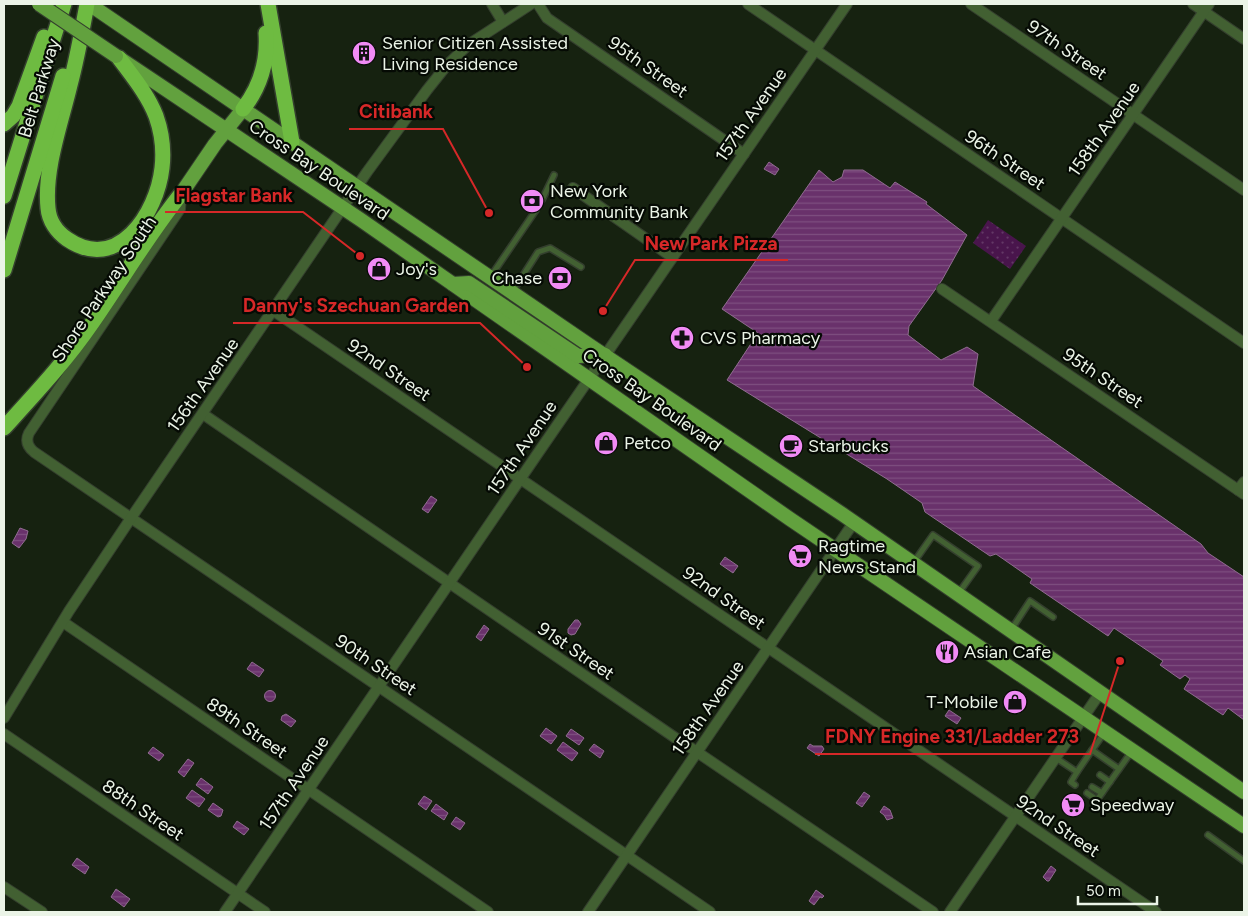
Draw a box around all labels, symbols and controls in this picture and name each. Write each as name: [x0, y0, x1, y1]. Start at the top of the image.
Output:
street label: 97th Street: [1023, 15, 1111, 85]
place label: Senior Citizen Assisted Living Residence: [382, 32, 568, 75]
street label: 95th Street: [604, 32, 692, 103]
street label: Belt Parkway: [13, 35, 65, 140]
building icon: Senior Citizen Assisted Living Residence: [351, 40, 377, 66]
street label: 157th Avenue: [711, 64, 792, 166]
street label: 158th Avenue: [1063, 77, 1145, 181]
callout: Citibank: [349, 95, 443, 129]
text: Citibank: [359, 100, 434, 123]
street label: Cross Bay Boulevard: [245, 115, 393, 225]
street label: 96th Street: [961, 125, 1049, 195]
callout: Flagstar Bank: [165, 178, 303, 212]
place label: New York Community Bank: [550, 180, 688, 223]
text: Flagstar Bank: [175, 184, 294, 207]
bank icon: New York Community Bank: [519, 188, 545, 214]
street label: Shore Parkway South: [47, 212, 161, 366]
callout: New Park Pizza: [635, 226, 788, 260]
text: New Park Pizza: [644, 232, 778, 255]
shop icon: Joy's: [366, 256, 392, 282]
place label: Joy's: [396, 258, 437, 280]
bank icon: Chase: [547, 265, 573, 291]
place label: Chase: [492, 267, 542, 289]
callout: Danny's Szechuan Garden: [233, 289, 480, 323]
text: Danny's Szechuan Garden: [243, 294, 469, 317]
pharmacy icon: CVS Pharmacy: [669, 325, 695, 351]
place label: CVS Pharmacy: [700, 327, 821, 349]
street label: 156th Avenue: [162, 333, 244, 436]
street label: 92nd Street: [343, 334, 435, 406]
street label: 95th Street: [1059, 343, 1148, 413]
street label: Cross Bay Boulevard: [578, 344, 726, 456]
street label: 157th Avenue: [482, 396, 562, 500]
shop icon: Petco: [593, 430, 619, 456]
place label: Petco: [624, 432, 671, 454]
cafe icon: Starbucks: [778, 433, 804, 459]
place label: Starbucks: [808, 435, 889, 457]
place label: Ragtime News Stand: [818, 535, 916, 578]
supermarket icon: Ragtime News Stand: [787, 543, 813, 569]
street label: 92nd Street: [678, 562, 770, 635]
street label: 91st Street: [534, 617, 619, 685]
street label: 90th Street: [331, 630, 421, 700]
restaurant icon: Asian Cafe: [934, 639, 960, 665]
place label: Asian Cafe: [964, 641, 1051, 663]
street label: 158th Avenue: [667, 656, 749, 760]
shop icon: T-Mobile: [1002, 689, 1028, 715]
place label: T-Mobile: [926, 691, 998, 713]
street label: 89th Street: [202, 693, 292, 763]
callout: FDNY Engine 331/Ladder 273: [815, 720, 1090, 754]
text: FDNY Engine 331/Ladder 273: [825, 725, 1079, 748]
street label: 157th Avenue: [254, 731, 334, 835]
street label: 88th Street: [98, 775, 188, 845]
street label: 92nd Street: [1012, 790, 1104, 862]
supermarket icon: Speedway: [1060, 792, 1086, 818]
place label: Speedway: [1090, 794, 1175, 816]
scale bar: [1078, 874, 1157, 906]
text: 50 m: [1086, 882, 1121, 900]

